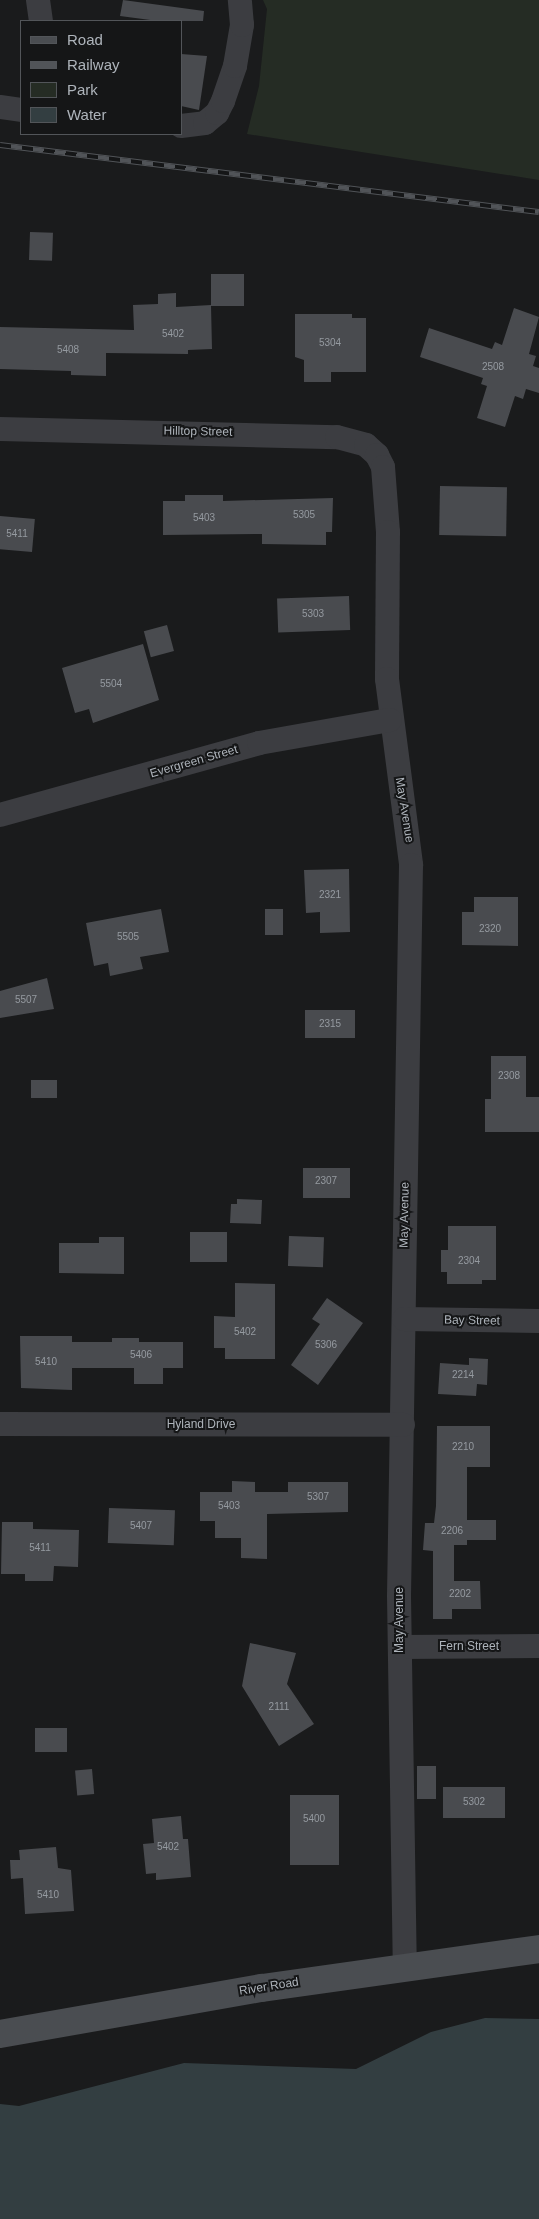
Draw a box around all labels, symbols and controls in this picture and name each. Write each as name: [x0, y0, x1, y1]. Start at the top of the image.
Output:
legend: [20, 20, 182, 135]
text: Road: [67, 31, 103, 48]
text: Railway: [67, 56, 120, 73]
text: Park: [67, 81, 98, 98]
text: Water: [67, 106, 106, 123]
house number: 5402: [162, 328, 184, 340]
house number: 5304: [319, 337, 341, 349]
house number: 5408: [57, 344, 79, 356]
house number: 2508: [482, 361, 504, 373]
street label: Hilltop Street: [164, 424, 232, 440]
house number: 5305: [293, 509, 315, 521]
house number: 5403: [193, 512, 215, 524]
house number: 5411: [6, 528, 28, 540]
house number: 5303: [302, 608, 324, 620]
house number: 5504: [100, 678, 122, 690]
street label: Evergreen Street: [148, 743, 240, 781]
street label: May Avenue: [392, 776, 416, 844]
house number: 2321: [319, 889, 341, 901]
house number: 2320: [479, 923, 501, 935]
house number: 5505: [117, 931, 139, 943]
house number: 5507: [15, 994, 37, 1006]
house number: 2315: [319, 1018, 341, 1030]
house number: 2308: [498, 1070, 520, 1082]
house number: 2307: [315, 1175, 337, 1187]
street label: May Avenue: [397, 1182, 413, 1248]
house number: 2304: [458, 1255, 480, 1267]
street label: Bay Street: [444, 1313, 500, 1329]
house number: 5402: [234, 1326, 256, 1338]
house number: 5306: [315, 1339, 337, 1351]
house number: 5406: [130, 1349, 152, 1361]
house number: 5410: [35, 1356, 57, 1368]
house number: 2214: [452, 1369, 474, 1381]
street label: Hyland Drive: [167, 1418, 235, 1432]
house number: 2210: [452, 1441, 474, 1453]
house number: 5307: [307, 1491, 329, 1503]
house number: 5403: [218, 1500, 240, 1512]
house number: 5407: [130, 1520, 152, 1532]
house number: 2206: [441, 1525, 463, 1537]
house number: 5411: [29, 1542, 51, 1554]
street label: May Avenue: [393, 1587, 407, 1653]
house number: 2202: [449, 1588, 471, 1600]
street label: Fern Street: [439, 1640, 499, 1654]
house number: 2111: [269, 1701, 289, 1713]
house number: 5302: [463, 1796, 485, 1808]
house number: 5400: [303, 1813, 325, 1825]
house number: 5402: [157, 1841, 179, 1853]
house number: 5410: [37, 1889, 59, 1901]
street label: River Road: [238, 1975, 300, 1999]

